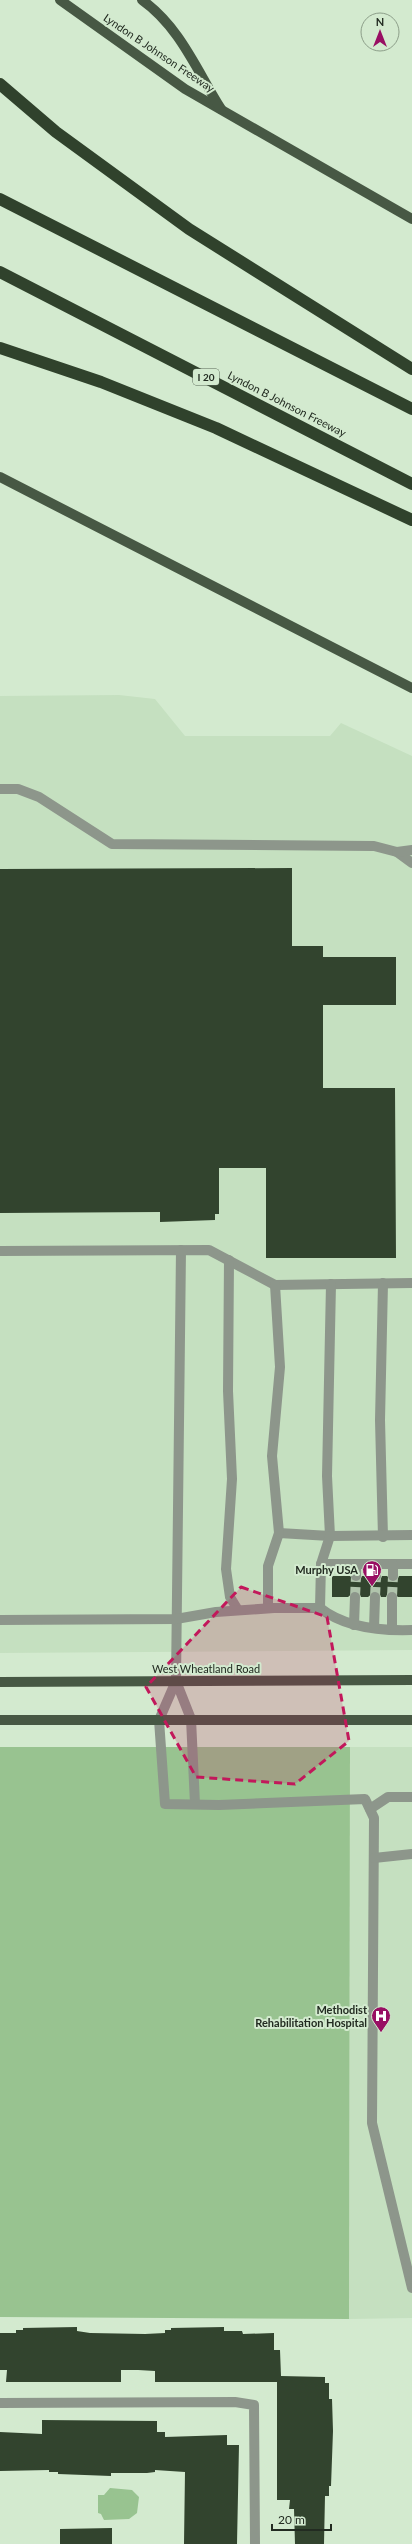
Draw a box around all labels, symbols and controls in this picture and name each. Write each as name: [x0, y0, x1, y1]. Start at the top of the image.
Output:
street label: Lyndon B Johnson Freeway: [101, 11, 217, 95]
north arrow: [360, 12, 400, 52]
text: N: [376, 15, 384, 28]
street label: Lyndon B Johnson Freeway: [226, 368, 349, 439]
road number: I 20: [193, 369, 219, 385]
fuel station icon: Murphy USA: [361, 1559, 383, 1587]
place label: Murphy USA: [295, 1563, 358, 1576]
street label: West Wheatland Road: [152, 1662, 260, 1675]
place label: Methodist Rehabilitation Hospital: [255, 2003, 368, 2029]
hospital icon: Methodist Rehabilitation Hospital: [370, 2005, 392, 2033]
scale bar: [272, 2506, 331, 2532]
text: 20 m: [278, 2512, 305, 2527]

